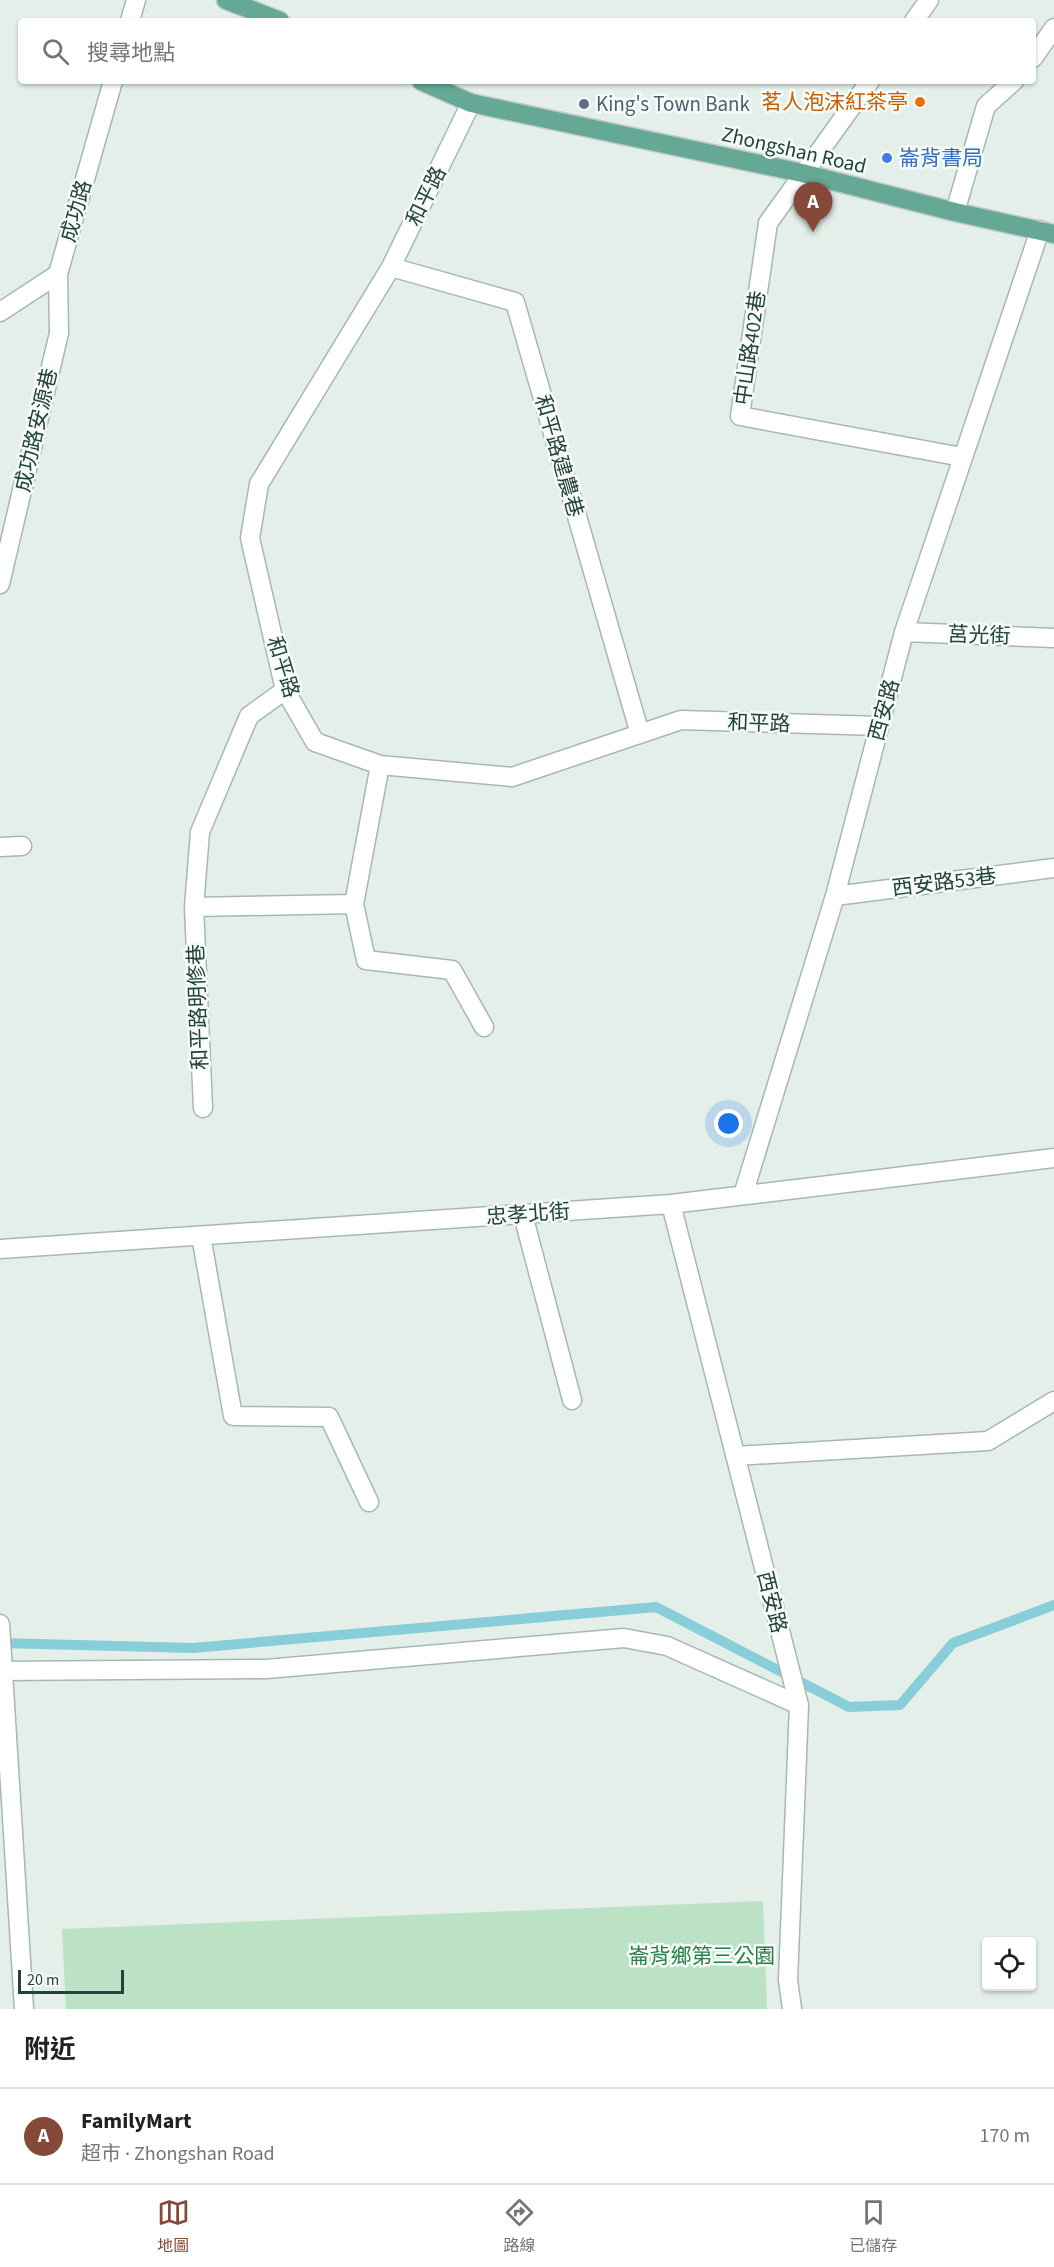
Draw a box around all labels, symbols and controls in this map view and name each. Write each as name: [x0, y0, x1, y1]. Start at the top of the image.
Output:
search box: [18, 18, 1036, 84]
icon: search: [39, 35, 72, 68]
text: 搜尋地點: [87, 37, 175, 69]
place label: 茗人泡沫紅茶亭: [761, 87, 908, 117]
place label: King's Town Bank: [596, 89, 751, 119]
marker: 茗人泡沫紅茶亭: [913, 95, 927, 109]
marker: King's Town Bank: [577, 97, 591, 111]
street label: Zhongshan Road: [719, 119, 869, 181]
place label: 崙背書局: [899, 143, 983, 173]
marker: 崙背書局: [880, 151, 894, 165]
street label: 和平路: [399, 161, 453, 231]
street label: 成功路: [53, 177, 99, 245]
pin: A: [794, 182, 832, 232]
street label: 中山路402巷: [727, 289, 773, 407]
street label: 成功路安源巷: [7, 365, 65, 495]
street label: 和平路建農巷: [527, 391, 591, 521]
street label: 莒光街: [947, 619, 1011, 651]
street label: 和平路: [259, 632, 307, 702]
street label: 西安路: [861, 676, 907, 744]
street label: 和平路: [727, 707, 791, 739]
street label: 西安路53巷: [890, 861, 998, 903]
street label: 和平路明修巷: [181, 944, 215, 1070]
your location: [714, 1109, 743, 1138]
street label: 忠孝北街: [485, 1196, 571, 1232]
street label: 西安路: [750, 1568, 794, 1636]
map controls: [982, 1937, 1036, 1991]
button: locate: [982, 1937, 1036, 1991]
park label: 崙背鄉第三公園: [629, 1941, 776, 1971]
scale bar: [18, 1967, 124, 1994]
text: 20 m: [27, 1969, 59, 1991]
text: 附近: [24, 2031, 76, 2068]
text: FamilyMart: [81, 2105, 192, 2137]
text: A: [38, 2122, 49, 2150]
text: 170 m: [980, 2122, 1030, 2150]
text: 超市 · Zhongshan Road: [81, 2140, 275, 2168]
tab: 地圖: [157, 2196, 190, 2257]
tab: 路線: [503, 2196, 536, 2257]
tab: 已儲存: [849, 2196, 897, 2257]

